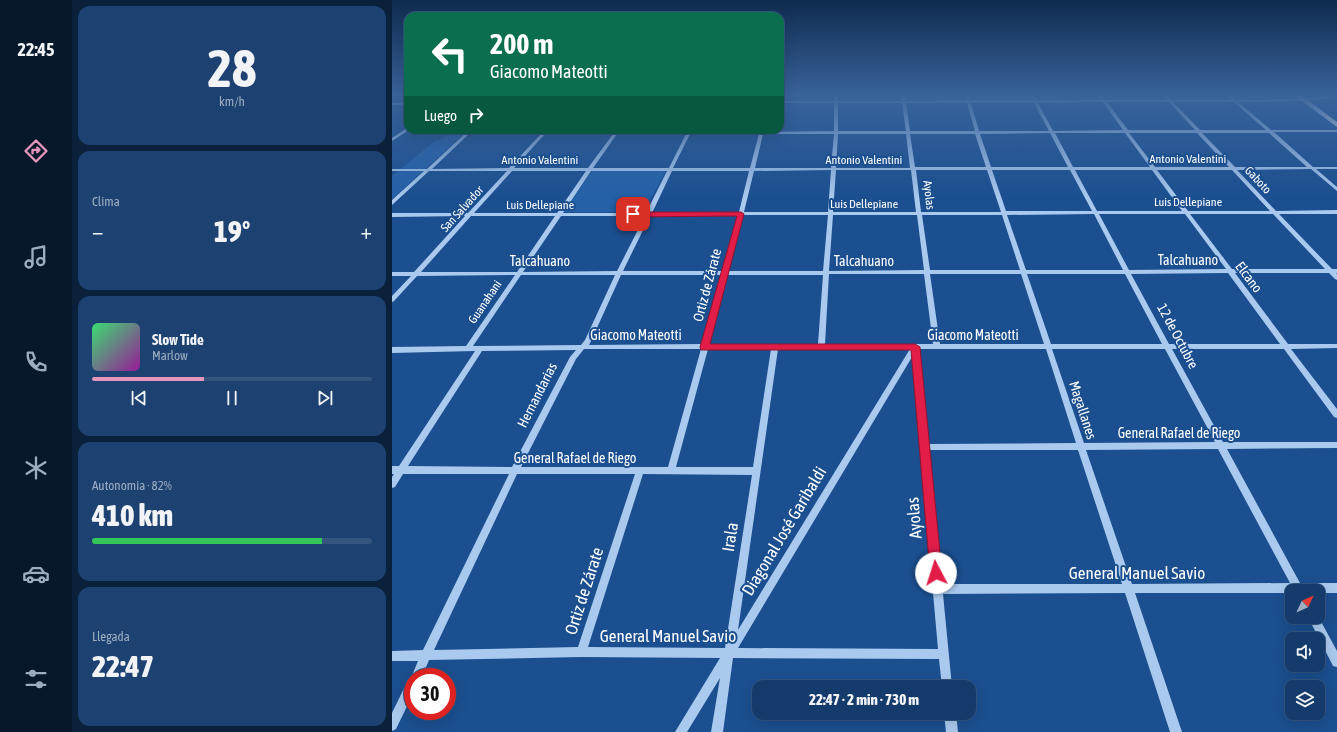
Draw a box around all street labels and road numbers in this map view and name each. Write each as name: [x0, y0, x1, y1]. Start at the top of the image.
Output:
street label: Antonio Valentini: [1150, 152, 1226, 166]
street label: Antonio Valentini: [502, 153, 578, 167]
street label: Antonio Valentini: [826, 153, 902, 167]
street label: Gaboto: [1242, 163, 1274, 197]
street label: Ayolas: [920, 180, 938, 210]
street label: San Salvador: [438, 183, 487, 235]
street label: Luis Dellepiane: [1154, 195, 1222, 209]
street label: Luis Dellepiane: [830, 197, 898, 211]
street label: Luis Dellepiane: [506, 198, 574, 212]
street label: Ortiz de Zárate: [690, 247, 724, 323]
street label: Talcahuano: [1158, 252, 1218, 268]
street label: Talcahuano: [510, 253, 570, 269]
street label: Talcahuano: [834, 253, 894, 269]
street label: Elcano: [1232, 258, 1266, 296]
street label: Guanahani: [465, 278, 505, 326]
street label: 12 de Octubre: [1154, 301, 1202, 371]
street label: Giacomo Mateotti: [590, 327, 682, 343]
street label: Giacomo Mateotti: [927, 327, 1019, 343]
street label: Hernandarias: [514, 360, 560, 430]
street label: Magallanes: [1066, 379, 1100, 441]
street label: General Rafael de Riego: [1118, 425, 1240, 441]
street label: General Rafael de Riego: [514, 450, 636, 466]
street label: Diagonal José Garibaldi: [738, 463, 830, 599]
street label: Ayolas: [902, 496, 926, 540]
street label: Irala: [718, 521, 742, 553]
street label: Ortiz de Zárate: [560, 545, 608, 637]
street label: General Manuel Savio: [1069, 563, 1205, 583]
street label: General Manuel Savio: [600, 626, 736, 646]

